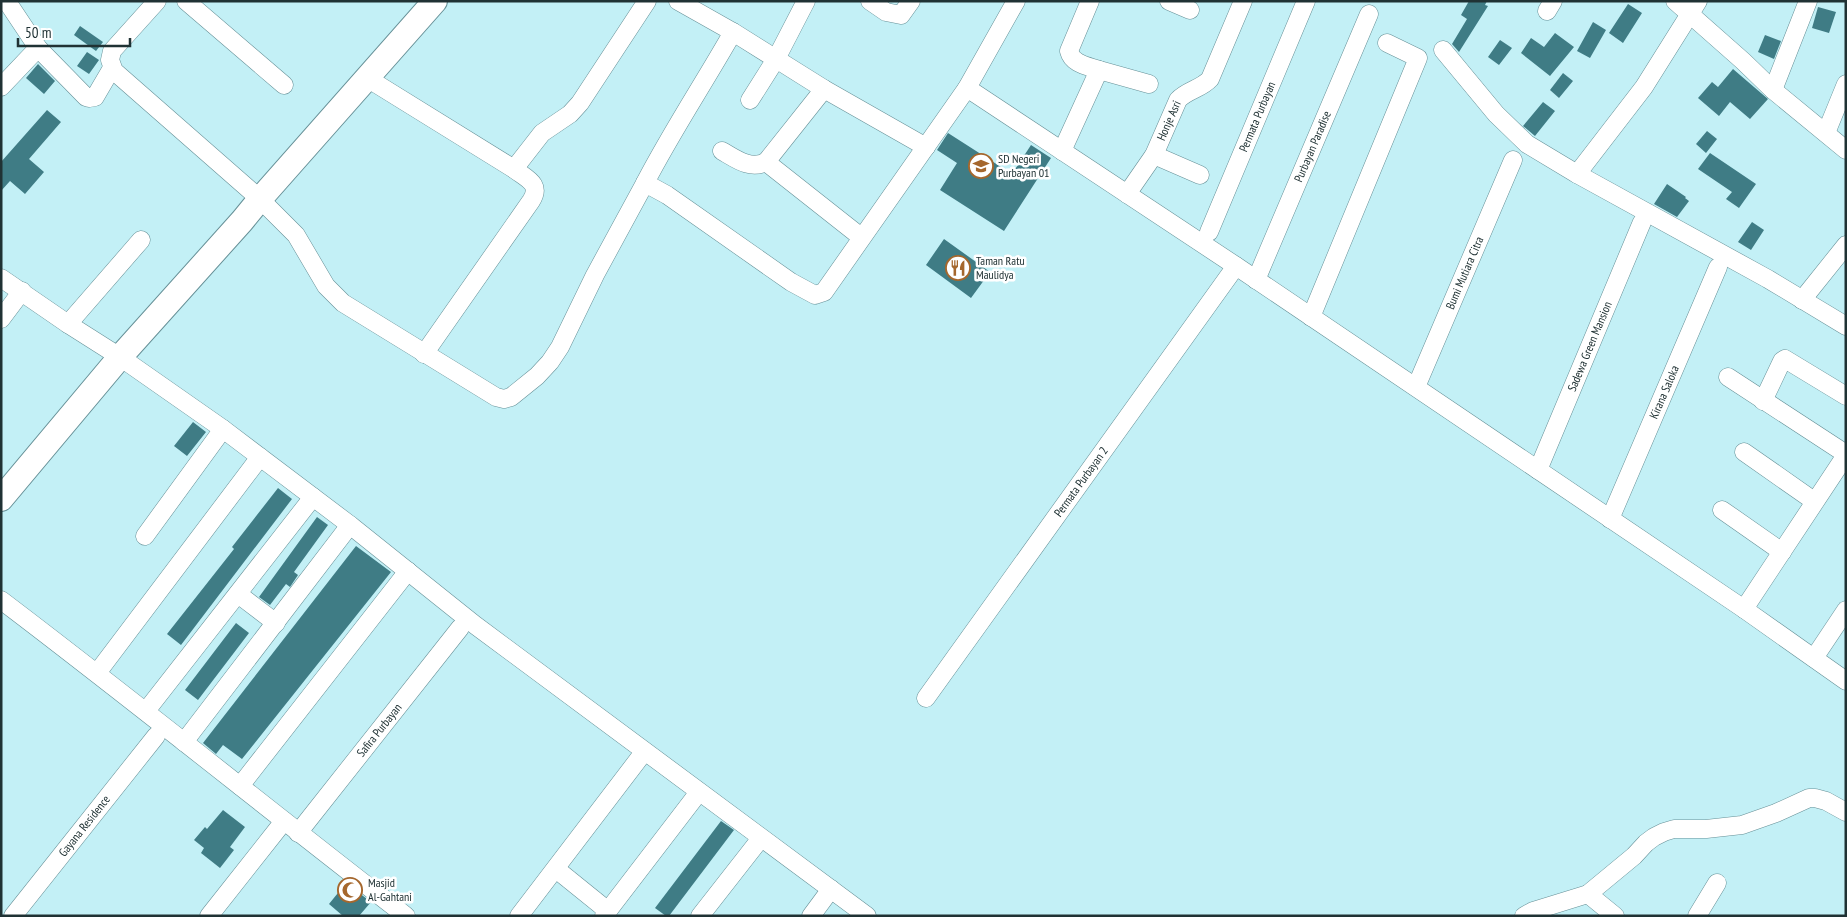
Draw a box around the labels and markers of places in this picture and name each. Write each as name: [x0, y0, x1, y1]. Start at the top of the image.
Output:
place label: SD Negeri Purbayan 01: [998, 151, 1050, 180]
school or university icon: SD Negeri Purbayan 01: [968, 153, 994, 179]
place label: Taman Ratu Maulidya: [976, 253, 1025, 282]
restaurant icon: Taman Ratu Maulidya: [945, 255, 971, 281]
place label: Masjid Al-Gahtani: [368, 875, 412, 904]
mosque icon: Masjid Al-Gahtani: [337, 877, 363, 903]

